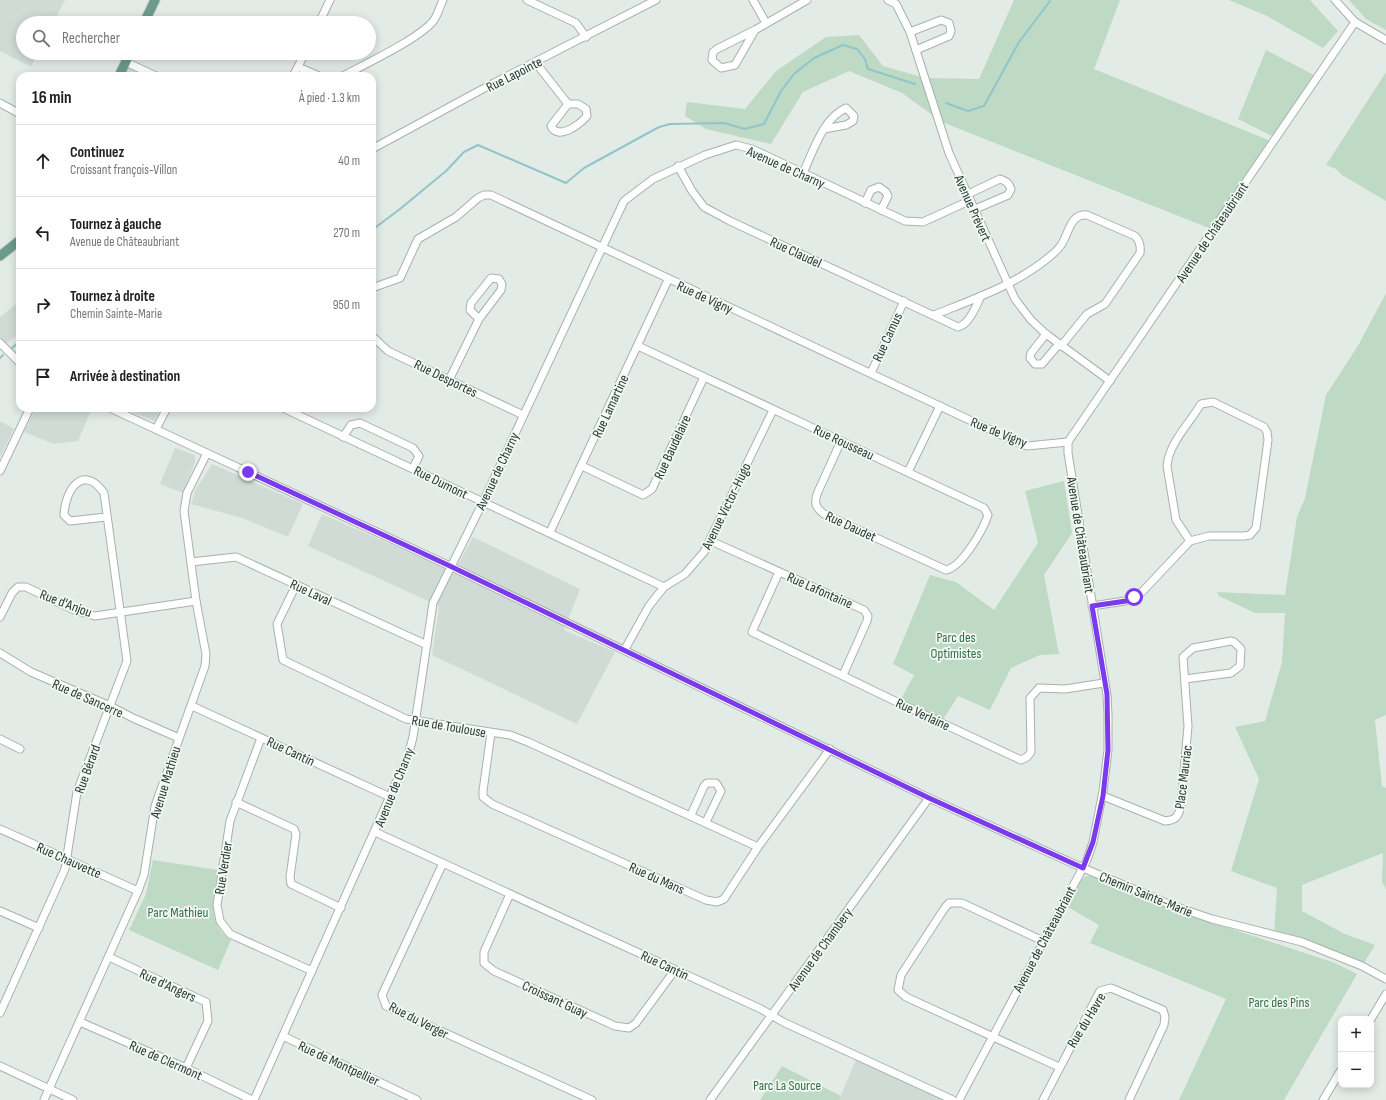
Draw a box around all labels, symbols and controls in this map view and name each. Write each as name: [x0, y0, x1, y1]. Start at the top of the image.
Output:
search box: [16, 16, 376, 60]
icon: search: [30, 27, 52, 49]
text: Rechercher: [62, 29, 120, 48]
street label: Rue Lapointe: [483, 53, 545, 96]
text: 16 min: [32, 88, 72, 108]
text: À pied · 1.3 km: [299, 90, 360, 106]
street label: Avenue de Charny: [743, 142, 828, 192]
text: Continuez: [70, 143, 124, 162]
icon: ahead: [32, 150, 54, 172]
text: 40 m: [338, 153, 360, 169]
text: Croissant françois-Villon: [70, 162, 177, 178]
street label: Avenue Prévert: [950, 171, 995, 244]
street label: Avenue de Châteaubriant: [1172, 179, 1252, 287]
text: Tournez à gauche: [70, 215, 161, 234]
icon: left: [32, 222, 54, 244]
text: 270 m: [333, 225, 360, 241]
street label: Rue Claudel: [767, 233, 824, 272]
text: Avenue de Châteaubriant: [70, 234, 179, 250]
street label: Rue de Vigny: [674, 277, 736, 318]
text: Tournez à droite: [70, 287, 155, 306]
icon: right: [32, 294, 54, 316]
text: 950 m: [333, 297, 360, 313]
text: Chemin Sainte-Marie: [70, 306, 162, 322]
street label: Rue Camus: [869, 310, 906, 364]
street label: Rue Desportes: [411, 356, 480, 401]
icon: arrive: [32, 366, 54, 388]
text: Arrivée à destination: [70, 367, 180, 386]
street label: Rue Lamartine: [588, 372, 632, 441]
street label: Rue Baudelaire: [650, 412, 695, 482]
street label: Rue de Vigny: [968, 413, 1030, 452]
street label: Rue Rousseau: [811, 421, 877, 464]
street label: Avenue de Charny: [472, 429, 523, 514]
street label: Avenue Victor-Hugo: [698, 460, 755, 553]
street label: Rue Dumont: [411, 462, 471, 503]
route end: [239, 463, 257, 481]
street label: Avenue de Châteaubriant: [1063, 475, 1098, 594]
street label: Rue Daudet: [823, 507, 879, 546]
street label: Rue Lafontaine: [784, 568, 855, 612]
street label: Rue Laval: [287, 575, 334, 609]
street label: Rue d'Anjou: [37, 586, 94, 621]
route start: [1125, 588, 1143, 606]
park label: Parc des Optimistes: [930, 629, 982, 662]
street label: Rue de Sancerre: [50, 675, 126, 722]
street label: Rue Verlaine: [893, 695, 953, 734]
street label: Rue de Toulouse: [410, 712, 487, 741]
street label: Rue Cantin: [264, 733, 318, 770]
street label: Rue Bérard: [71, 742, 104, 796]
street label: Avenue Mathieu: [146, 744, 185, 821]
street label: Place Mauriac: [1171, 744, 1196, 810]
street label: Avenue de Charny: [371, 745, 418, 830]
street label: Rue Chauvette: [34, 839, 104, 882]
street label: Rue Verdier: [211, 840, 236, 896]
street label: Rue du Mans: [626, 859, 687, 898]
street label: Chemin Sainte-Marie: [1097, 868, 1195, 921]
street label: Avenue de Châteaubriant: [1009, 883, 1080, 996]
park label: Parc Mathieu: [148, 904, 209, 921]
street label: Avenue de Chambery: [784, 904, 857, 995]
street label: Rue Cantin: [638, 947, 692, 984]
street label: Rue d'Angers: [137, 965, 199, 1006]
street label: Croissant Guay: [519, 977, 591, 1022]
street label: Rue du Havre: [1063, 990, 1110, 1051]
park label: Parc des Pins: [1249, 994, 1309, 1011]
street label: Rue du Verger: [386, 998, 451, 1043]
map controls: [1338, 1016, 1374, 1088]
button: +: [1338, 1016, 1374, 1052]
street label: Rue de Clermont: [127, 1037, 205, 1084]
street label: Rue de Montpellier: [296, 1037, 382, 1090]
button: −: [1338, 1052, 1374, 1088]
park label: Parc La Source: [753, 1077, 821, 1094]

